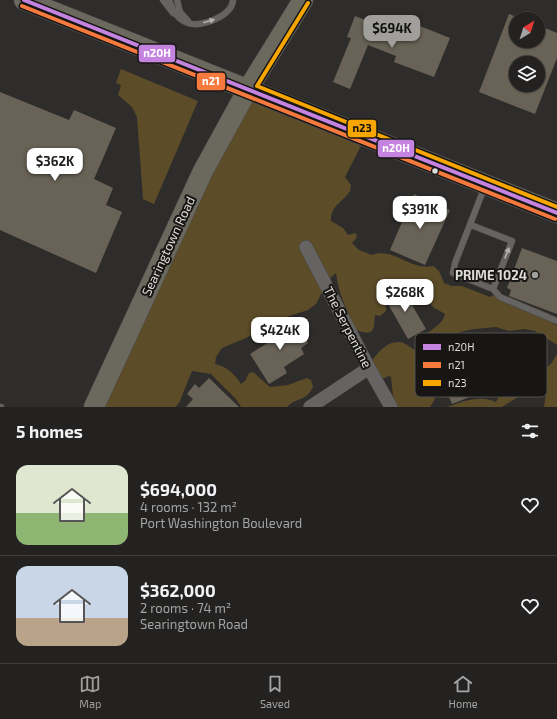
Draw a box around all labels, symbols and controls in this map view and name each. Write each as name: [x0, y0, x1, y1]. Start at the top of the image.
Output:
north arrow: [509, 12, 545, 48]
map controls: [509, 12, 545, 92]
pin: $694K: [364, 15, 420, 49]
one-way arrow: [203, 18, 215, 24]
text: $694K: [372, 20, 412, 36]
line badge: n20H: [138, 44, 176, 63]
text: n20H: [143, 46, 171, 59]
button: layers: [509, 56, 545, 92]
line badge: n21: [196, 72, 226, 91]
text: n21: [202, 74, 220, 87]
line badge: n23: [347, 119, 377, 138]
text: n23: [352, 121, 372, 134]
line badge: n20H: [377, 139, 415, 158]
text: n20H: [382, 141, 410, 154]
pin: $362K: [27, 148, 83, 182]
text: $362K: [36, 153, 74, 169]
unlabelled marker: [430, 166, 440, 176]
street label: Searingtown Road: [138, 194, 198, 298]
pin: $391K: [392, 196, 448, 230]
text: $391K: [402, 201, 438, 217]
one-way arrow: [505, 246, 511, 258]
place label: PRIME 1024: [455, 267, 527, 283]
marker: PRIME 1024: [530, 270, 540, 280]
pin: $268K: [377, 279, 433, 313]
street label: The Serpentine: [321, 284, 375, 370]
text: $268K: [385, 284, 425, 300]
pin: $424K: [252, 317, 308, 351]
text: $424K: [260, 322, 300, 338]
legend: [415, 333, 547, 397]
text: n20H: [448, 340, 475, 353]
text: n21: [448, 358, 465, 371]
text: n23: [448, 376, 467, 389]
icon: filters: [519, 420, 541, 442]
text: 5 homes: [16, 421, 83, 441]
text: $694,000: [140, 479, 217, 499]
icon: home: [48, 481, 96, 529]
icon: heart: [519, 494, 541, 516]
text: 4 rooms · 132 m²: [140, 499, 237, 515]
text: Port Washington Boulevard: [140, 515, 302, 531]
text: $362,000: [140, 580, 216, 600]
icon: home: [48, 582, 96, 630]
icon: heart: [519, 595, 541, 617]
text: 2 rooms · 74 m²: [140, 600, 231, 616]
text: Searingtown Road: [140, 616, 248, 632]
tab: Map: [79, 673, 101, 710]
tab: Saved: [260, 673, 290, 710]
tab: Home: [449, 673, 478, 710]

